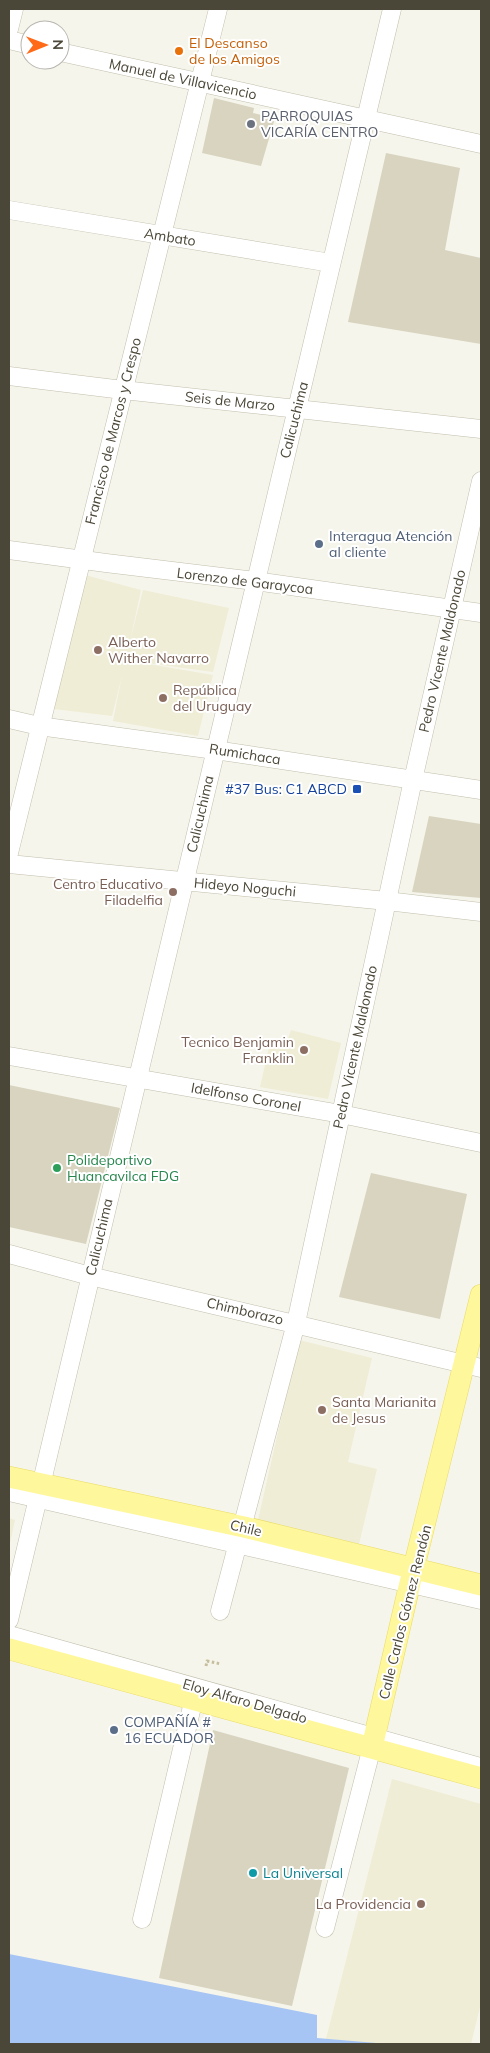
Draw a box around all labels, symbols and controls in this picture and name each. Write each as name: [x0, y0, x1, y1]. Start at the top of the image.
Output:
north arrow: [20, 20, 70, 70]
place label: El Descanso de los Amigos: [189, 34, 280, 68]
text: N: [49, 39, 67, 50]
marker: El Descanso de los Amigos: [173, 45, 185, 57]
street label: Manuel de Villavicencio: [107, 55, 259, 103]
place label: PARROQUIAS VICARÍA CENTRO: [261, 107, 378, 141]
marker: PARROQUIAS VICARÍA CENTRO: [245, 118, 257, 130]
street label: Ambato: [143, 224, 197, 250]
street label: Francisco de Marcos y Crespo: [81, 336, 145, 526]
street label: Calicuchima: [276, 380, 312, 460]
street label: Seis de Marzo: [184, 387, 276, 415]
place label: Interagua Atención al cliente: [329, 527, 453, 561]
marker: Interagua Atención al cliente: [313, 538, 325, 550]
street label: Lorenzo de Garaycoa: [176, 564, 314, 598]
street label: Pedro Vicente Maldonado: [415, 568, 469, 734]
place label: Alberto Wither Navarro: [108, 633, 209, 667]
marker: Alberto Wither Navarro: [92, 644, 104, 656]
place label: República del Uruguay: [173, 681, 252, 715]
marker: República del Uruguay: [157, 692, 169, 704]
street label: Rumichaca: [208, 739, 282, 769]
street label: Calicuchima: [182, 774, 218, 854]
place label: #37 Bus: C1 ABCD: [225, 780, 347, 798]
marker: #37 Bus: C1 ABCD: [351, 783, 363, 795]
street label: Hideyo Noguchi: [193, 874, 297, 900]
place label: Centro Educativo Filadelfia: [53, 875, 163, 909]
marker: Centro Educativo Filadelfia: [167, 886, 179, 898]
street label: Pedro Vicente Maldonado: [329, 964, 381, 1130]
place label: Tecnico Benjamin Franklin: [181, 1033, 294, 1067]
marker: Tecnico Benjamin Franklin: [298, 1044, 310, 1056]
street label: Idelfonso Coronel: [190, 1078, 302, 1116]
place label: Polideportivo Huancavilca FDG: [67, 1151, 179, 1185]
marker: Polideportivo Huancavilca FDG: [51, 1162, 63, 1174]
street label: Calicuchima: [81, 1197, 117, 1277]
street label: Chimborazo: [205, 1293, 285, 1329]
place label: Santa Marianita de Jesus: [332, 1393, 436, 1427]
marker: Santa Marianita de Jesus: [316, 1404, 328, 1416]
street label: Chile: [228, 1516, 264, 1540]
street label: Calle Carlos Gómez Rendón: [375, 1523, 435, 1701]
street label: Eloy Alfaro Delgado: [181, 1675, 309, 1727]
place label: COMPAÑÍA # 16 ECUADOR: [124, 1713, 214, 1747]
marker: COMPAÑÍA # 16 ECUADOR: [108, 1724, 120, 1736]
place label: La Universal: [263, 1864, 343, 1882]
marker: La Universal: [247, 1867, 259, 1879]
place label: La Providencia: [316, 1895, 411, 1913]
marker: La Providencia: [415, 1898, 427, 1910]

